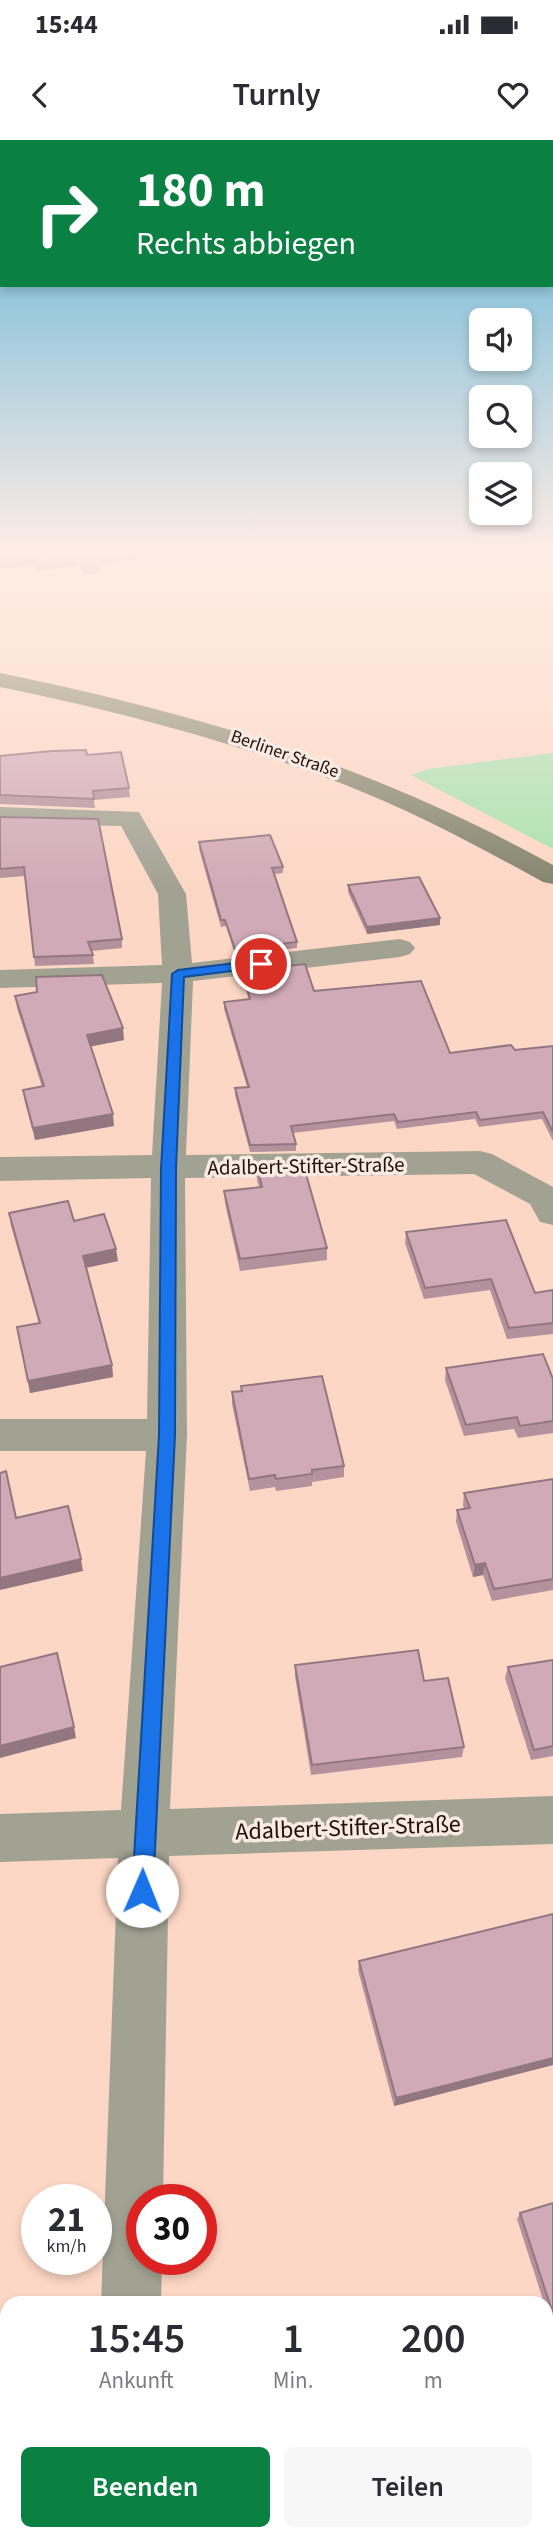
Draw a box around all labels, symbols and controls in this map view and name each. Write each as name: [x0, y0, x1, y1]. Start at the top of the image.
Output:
text: 15:44: [35, 6, 98, 43]
text: Turnly: [232, 72, 321, 118]
icon: back: [21, 76, 59, 114]
icon: heart: [494, 76, 532, 114]
text: 180 m: [136, 156, 265, 226]
icon: right: [21, 168, 112, 259]
text: Rechts abbiegen: [136, 221, 356, 267]
map controls: [469, 308, 532, 525]
button: sound: [469, 308, 532, 371]
button: search: [469, 385, 532, 448]
button: layers: [469, 462, 532, 525]
street label: Berliner Straße: [228, 724, 342, 784]
pin: [231, 934, 291, 994]
icon: arrive: [242, 945, 280, 983]
street label: Adalbert-Stifter-Straße: [207, 1149, 405, 1183]
street label: Adalbert-Stifter-Straße: [235, 1807, 461, 1849]
position arrow: [105, 1854, 179, 1928]
speed limit sign: 30: [126, 2184, 217, 2275]
text: 21: [48, 2195, 85, 2245]
text: km/h: [47, 2234, 86, 2259]
text: 15:45: [87, 2309, 185, 2369]
text: 1: [282, 2309, 304, 2369]
text: 200: [401, 2309, 466, 2369]
text: Ankunft: [99, 2364, 174, 2397]
text: Min.: [273, 2364, 313, 2397]
text: m: [424, 2364, 443, 2397]
button: Beenden: [21, 2447, 270, 2527]
button: Teilen: [284, 2447, 532, 2527]

